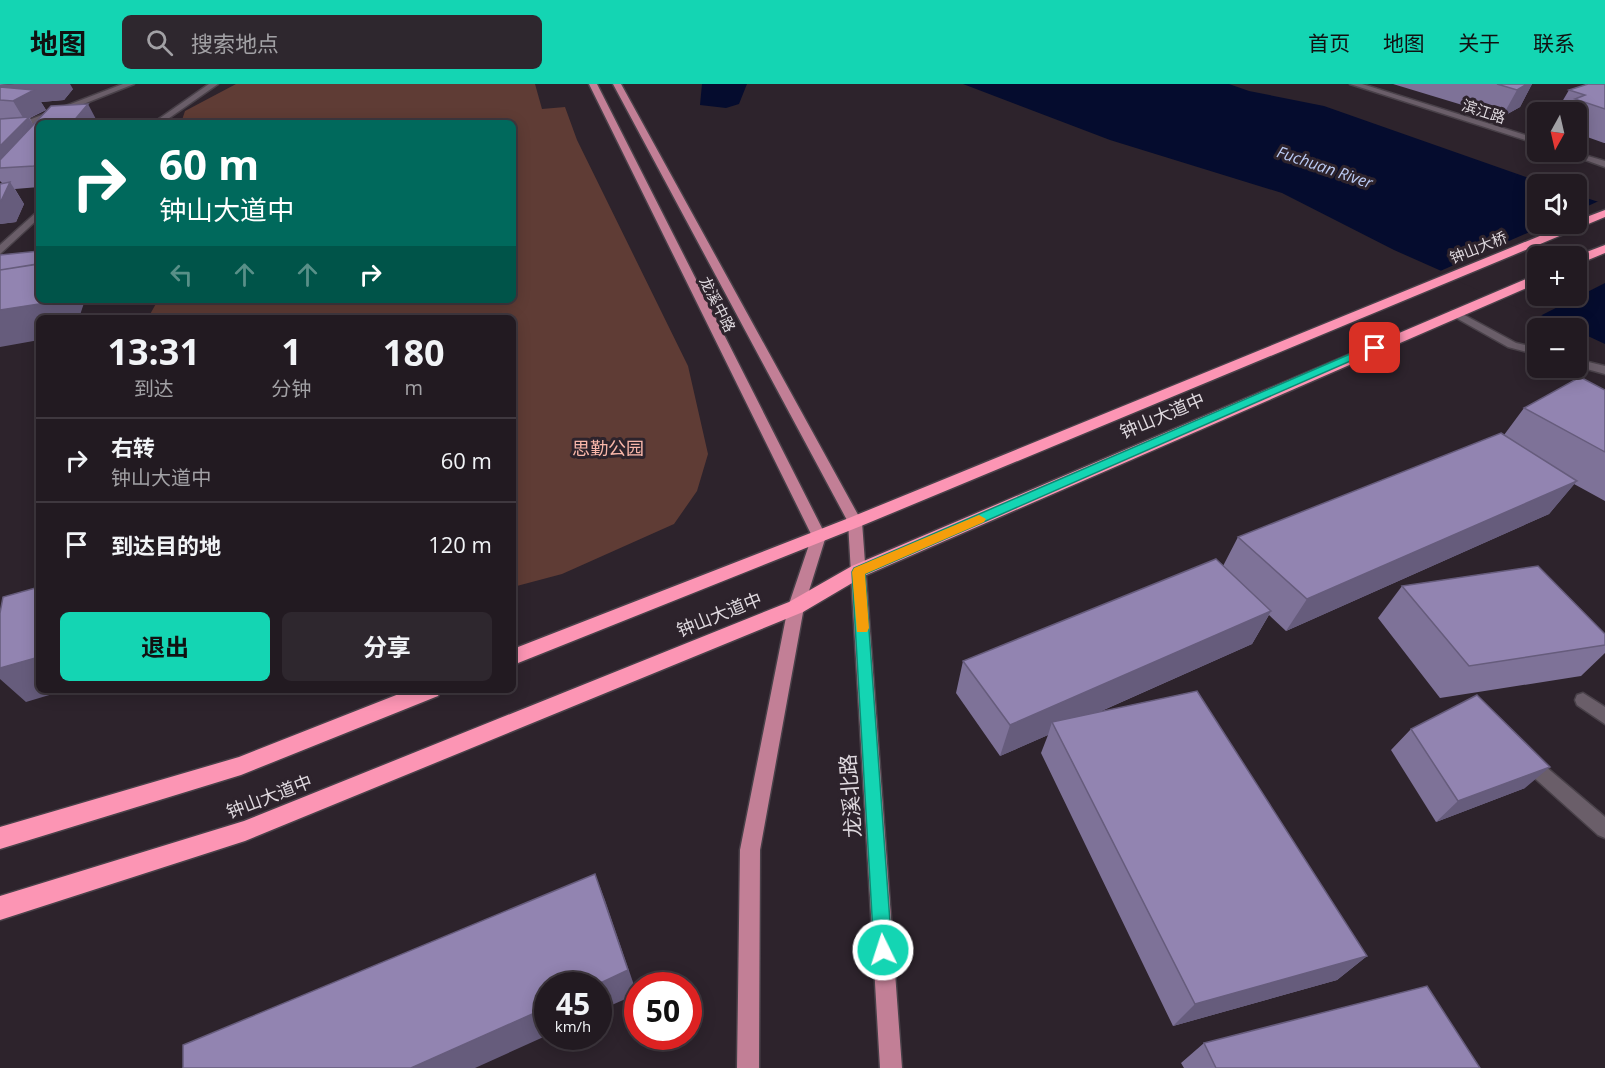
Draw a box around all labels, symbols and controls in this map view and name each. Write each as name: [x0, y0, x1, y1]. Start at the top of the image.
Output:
search box: [122, 15, 542, 69]
text: 地图: [30, 24, 86, 62]
icon: search: [143, 26, 176, 59]
text: 搜索地点: [191, 28, 279, 58]
text: 首页: [1308, 29, 1350, 57]
text: 地图: [1383, 29, 1425, 57]
text: 关于: [1458, 29, 1500, 57]
text: 联系: [1533, 29, 1575, 57]
street label: 滨江路: [1460, 95, 1508, 127]
north arrow: [1527, 102, 1587, 162]
map controls: [1527, 102, 1587, 378]
text: 60 m: [159, 135, 259, 192]
water label: Fuchuan River: [1274, 140, 1376, 194]
icon: right: [60, 144, 138, 222]
button: sound: [1527, 174, 1587, 234]
text: 钟山大道中: [159, 191, 294, 228]
street label: 钟山大桥: [1446, 226, 1510, 268]
button: +: [1527, 246, 1587, 306]
icon: left: [165, 258, 198, 291]
icon: ahead: [228, 258, 261, 291]
icon: ahead: [291, 258, 324, 291]
icon: right: [354, 258, 387, 291]
street label: 龙溪中路: [695, 273, 741, 335]
button: −: [1527, 318, 1587, 378]
pin: [1349, 322, 1400, 373]
text: 13:31: [107, 327, 200, 376]
text: 1: [281, 327, 302, 376]
text: 180: [383, 328, 445, 377]
icon: arrive: [1358, 331, 1391, 364]
text: m: [404, 374, 423, 401]
text: 到达: [134, 375, 174, 402]
text: 分钟: [271, 375, 311, 402]
street label: 钟山大道中: [1116, 386, 1208, 444]
text: 右转: [111, 432, 155, 462]
park label: 思勤公园: [572, 436, 644, 460]
icon: right: [60, 444, 93, 477]
text: 60 m: [441, 445, 492, 475]
text: 钟山大道中: [111, 464, 211, 491]
icon: arrive: [60, 528, 93, 561]
text: 120 m: [428, 529, 492, 559]
text: 到达目的地: [111, 530, 221, 560]
street label: 钟山大道中: [673, 586, 765, 642]
button: 退出: [60, 612, 270, 681]
button: 分享: [282, 612, 492, 681]
street label: 龙溪北路: [833, 753, 867, 839]
street label: 钟山大道中: [223, 769, 315, 823]
position arrow: [851, 918, 915, 982]
speed limit sign: 50: [624, 972, 702, 1050]
text: 45: [556, 983, 590, 1024]
text: km/h: [555, 1016, 591, 1036]

